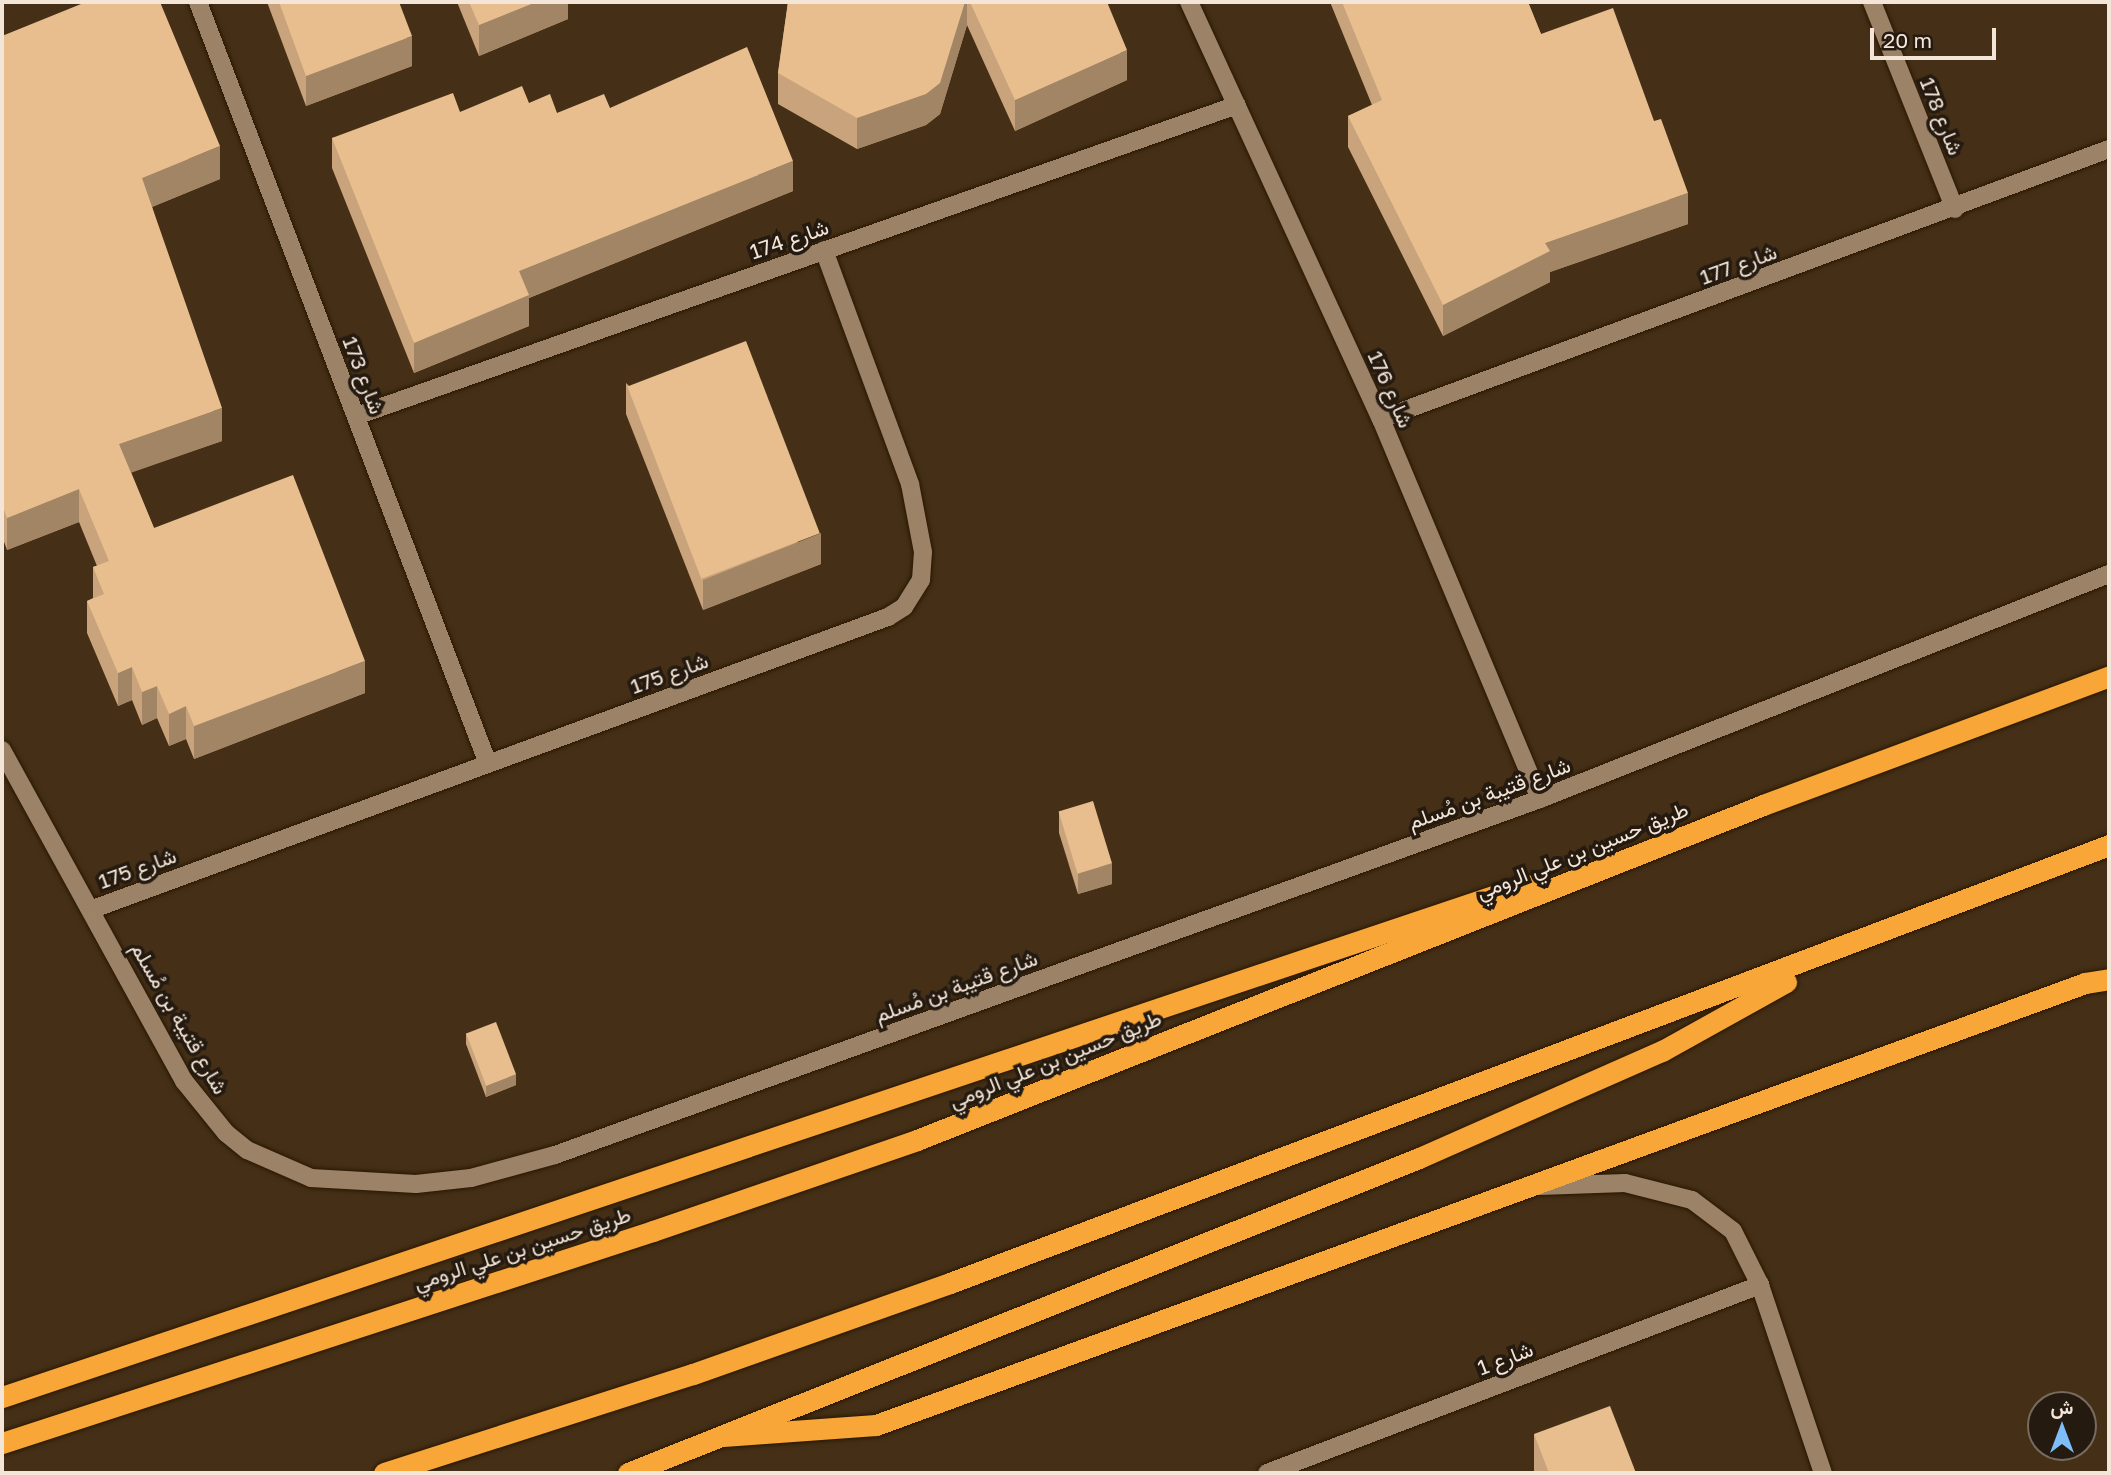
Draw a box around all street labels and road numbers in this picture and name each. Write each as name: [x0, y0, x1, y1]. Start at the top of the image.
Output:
street label: شارع 178: [1915, 73, 1969, 159]
street label: شارع 174: [746, 214, 832, 264]
street label: شارع 177: [1696, 238, 1780, 290]
street label: شارع 173: [338, 333, 390, 417]
street label: شارع 176: [1363, 347, 1419, 431]
street label: شارع 175: [627, 647, 711, 699]
street label: شارع قتيبة بن مُسلم: [1404, 752, 1574, 834]
street label: طريق حسين بن علي الرومي: [1472, 796, 1692, 904]
street label: شارع 175: [95, 842, 179, 894]
street label: شارع قتيبة بن مُسلم: [126, 938, 234, 1098]
street label: شارع قتيبة بن مُسلم: [871, 945, 1041, 1027]
street label: طريق حسين بن علي الرومي: [945, 1005, 1165, 1113]
street label: طريق حسين بن علي الرومي: [410, 1201, 634, 1295]
street label: شارع 1: [1474, 1336, 1536, 1380]

